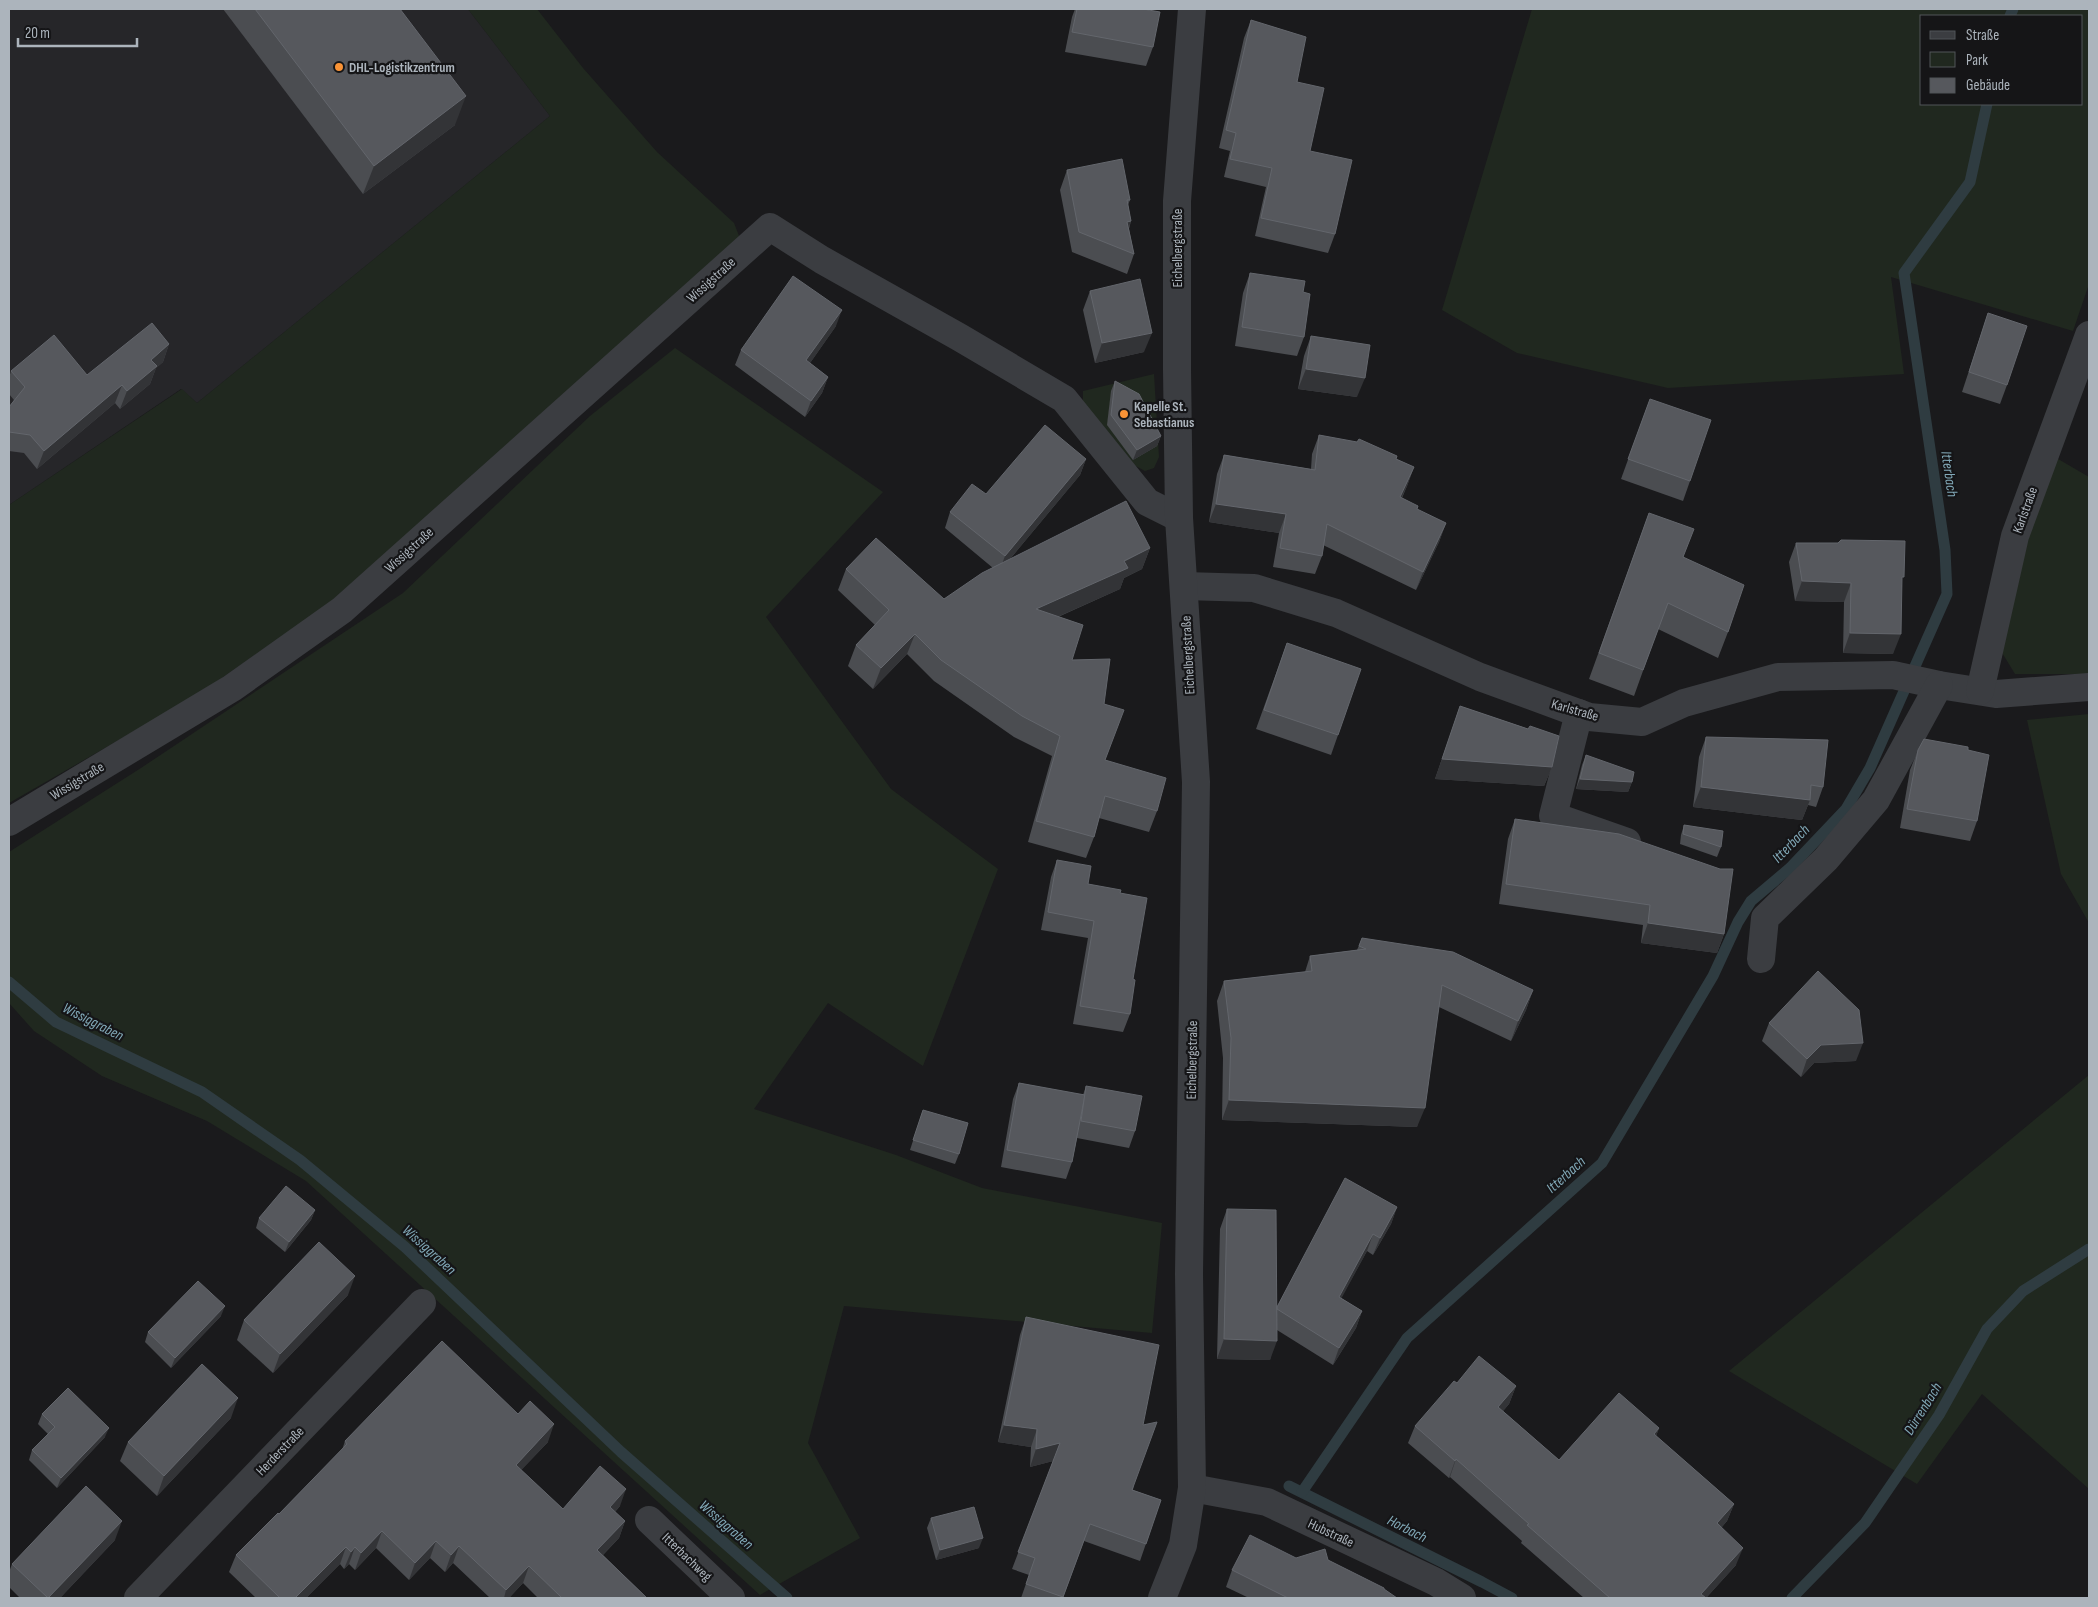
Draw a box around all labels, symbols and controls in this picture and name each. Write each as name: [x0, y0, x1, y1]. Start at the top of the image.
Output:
scale bar: [18, 15, 136, 47]
legend: [1920, 15, 2083, 105]
text: 20 m: [25, 24, 50, 43]
text: Straße: [1966, 26, 1999, 45]
text: Park: [1966, 51, 1988, 70]
place label: DHL-Logistikzentrum: [349, 59, 455, 76]
marker: DHL-Logistikzentrum: [333, 61, 345, 73]
text: Gebäude: [1966, 76, 2010, 95]
street label: Eichelbergstraße: [1169, 209, 1186, 287]
street label: Wissigstraße: [683, 254, 739, 306]
place label: Kapelle St. Sebastianus: [1134, 398, 1194, 431]
marker: Kapelle St. Sebastianus: [1118, 408, 1130, 420]
water label: Itterbach: [1936, 450, 1962, 498]
street label: Karlstraße: [2009, 484, 2041, 536]
street label: Wissigstraße: [381, 524, 437, 576]
street label: Eichelbergstraße: [1177, 615, 1199, 695]
street label: Karlstraße: [1549, 695, 1601, 725]
street label: Wissigstraße: [47, 758, 107, 804]
water label: Itterbach: [1768, 821, 1814, 867]
water label: Wissiggraben: [59, 999, 127, 1045]
street label: Eichelbergstraße: [1183, 1020, 1201, 1100]
water label: Itterbach: [1542, 1152, 1590, 1198]
water label: Wissiggraben: [398, 1221, 460, 1279]
water label: Dürrenbach: [1900, 1379, 1946, 1439]
street label: Herderstraße: [252, 1423, 308, 1479]
water label: Wissiggraben: [695, 1496, 757, 1554]
water label: Horbach: [1384, 1511, 1430, 1547]
street label: Hubstraße: [1305, 1515, 1357, 1551]
street label: Itterbachweg: [659, 1529, 716, 1585]

